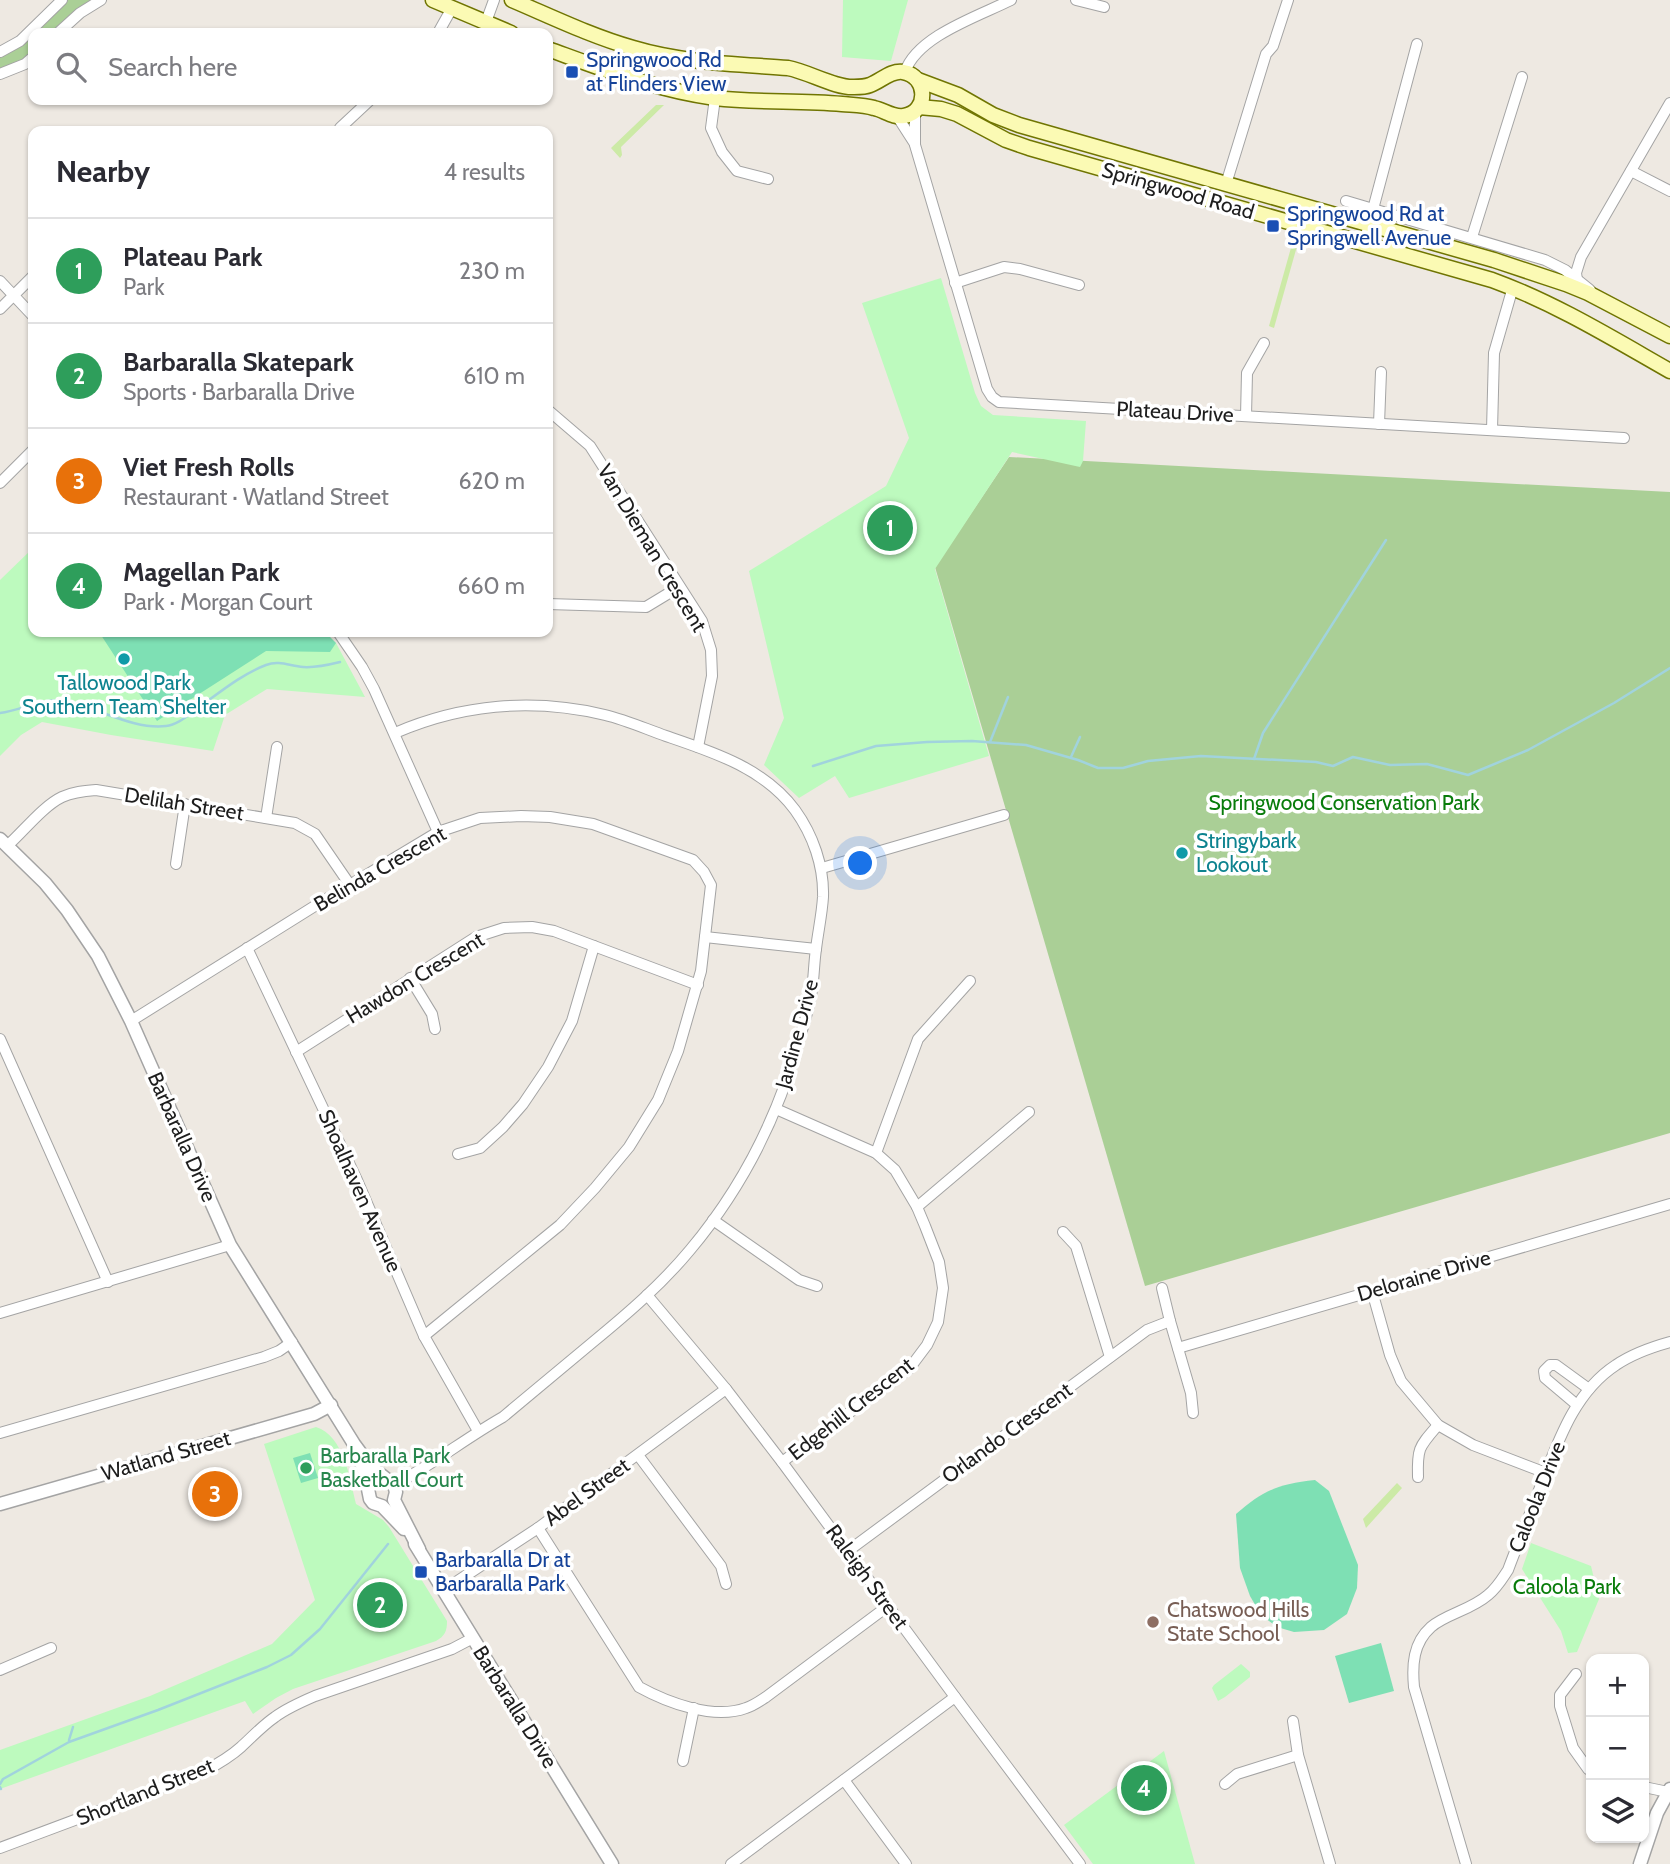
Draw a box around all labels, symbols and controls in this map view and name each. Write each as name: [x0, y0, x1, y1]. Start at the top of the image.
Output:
search box: [28, 28, 553, 105]
place label: Springwood Rd at Flinders View: [586, 47, 726, 96]
icon: search: [52, 48, 90, 86]
text: Search here: [108, 51, 237, 83]
marker: Springwood Rd at Flinders View: [564, 64, 580, 80]
text: Nearby: [56, 153, 150, 190]
street label: Springwood Road: [1099, 157, 1257, 224]
text: 4 results: [444, 158, 525, 186]
place label: Springwood Rd at Springwell Avenue: [1287, 201, 1451, 250]
marker: Springwood Rd at Springwell Avenue: [1265, 218, 1281, 234]
text: Plateau Park: [123, 241, 263, 273]
text: 1: [75, 257, 83, 285]
text: 230 m: [459, 257, 525, 285]
text: Park: [123, 273, 164, 301]
text: Barbaralla Skatepark: [123, 346, 354, 378]
text: 2: [73, 362, 85, 390]
text: 610 m: [463, 362, 525, 390]
text: Sports · Barbaralla Drive: [123, 378, 355, 406]
street label: Plateau Drive: [1116, 396, 1235, 427]
text: Viet Fresh Rolls: [123, 451, 294, 483]
street label: Van Dieman Crescent: [592, 459, 712, 636]
text: 3: [73, 467, 85, 495]
text: 620 m: [458, 467, 525, 495]
text: Restaurant · Watland Street: [123, 483, 389, 511]
pin: 1: [867, 502, 913, 554]
text: Magellan Park: [123, 556, 280, 588]
text: 4: [72, 572, 86, 600]
text: 660 m: [457, 572, 525, 600]
text: Park · Morgan Court: [123, 588, 313, 616]
marker: Tallowood Park Southern Team Shelter: [116, 651, 132, 667]
place label: Tallowood Park Southern Team Shelter: [22, 670, 226, 719]
street label: Delilah Street: [123, 782, 246, 825]
park label: Springwood Conservation Park: [1208, 790, 1480, 815]
street label: Belinda Crescent: [309, 821, 450, 916]
place label: Stringybark Lookout: [1196, 828, 1297, 877]
marker: Stringybark Lookout: [1174, 845, 1190, 861]
your location: [843, 846, 877, 880]
street label: Hawdon Crescent: [341, 927, 488, 1029]
street label: Jardine Drive: [770, 976, 823, 1092]
street label: Barbaralla Drive: [143, 1068, 222, 1206]
street label: Shoalhaven Avenue: [313, 1106, 408, 1276]
street label: Deloraine Drive: [1354, 1244, 1494, 1307]
street label: Edgehill Crescent: [783, 1352, 918, 1465]
street label: Orlando Crescent: [937, 1377, 1077, 1488]
street label: Watland Street: [98, 1425, 233, 1486]
street label: Caloola Drive: [1503, 1437, 1570, 1556]
place label: Barbaralla Park Basketball Court: [320, 1443, 463, 1492]
street label: Abel Street: [539, 1452, 634, 1531]
marker: Barbaralla Park Basketball Court: [298, 1460, 314, 1476]
pin: 3: [192, 1468, 238, 1520]
street label: Raleigh Street: [821, 1520, 914, 1634]
place label: Barbaralla Dr at Barbaralla Park: [435, 1547, 571, 1596]
marker: Barbaralla Dr at Barbaralla Park: [413, 1564, 429, 1580]
park label: Caloola Park: [1513, 1574, 1622, 1599]
pin: 2: [357, 1579, 403, 1631]
place label: Chatswood Hills State School: [1167, 1597, 1310, 1646]
marker: Chatswood Hills State School: [1145, 1614, 1161, 1630]
street label: Barbaralla Drive: [468, 1641, 563, 1773]
map controls: [1586, 1654, 1649, 1843]
button: +: [1586, 1654, 1649, 1717]
button: −: [1586, 1717, 1649, 1780]
street label: Shortland Street: [72, 1753, 217, 1830]
pin: 4: [1121, 1762, 1167, 1814]
button: layers: [1586, 1780, 1649, 1843]

